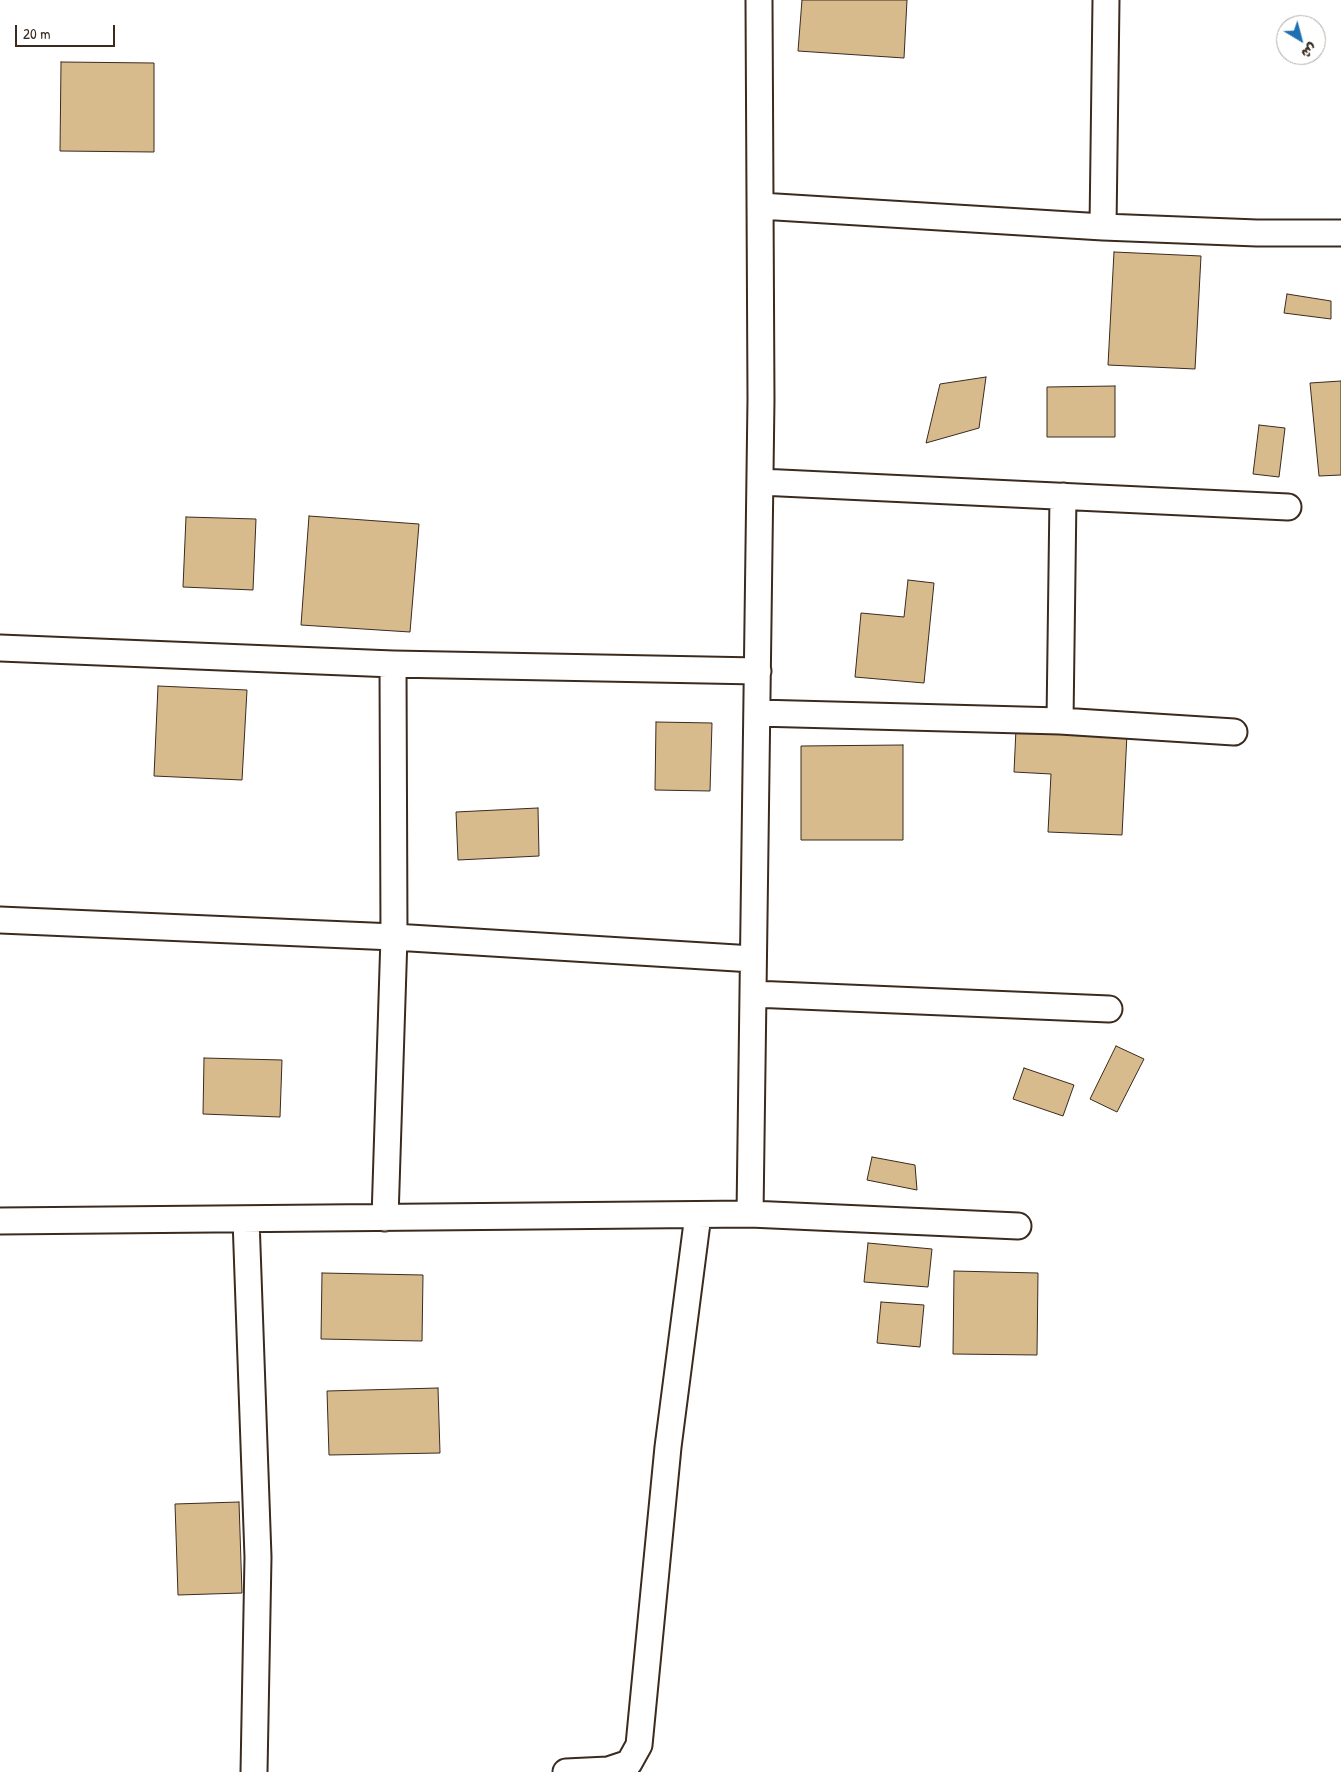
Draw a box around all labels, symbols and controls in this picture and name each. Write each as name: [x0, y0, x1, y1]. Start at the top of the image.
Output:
scale bar: [18, 15, 118, 47]
north arrow: [1276, 15, 1326, 65]
text: 20 m: [23, 23, 50, 44]
text: ش: [1298, 39, 1322, 64]

